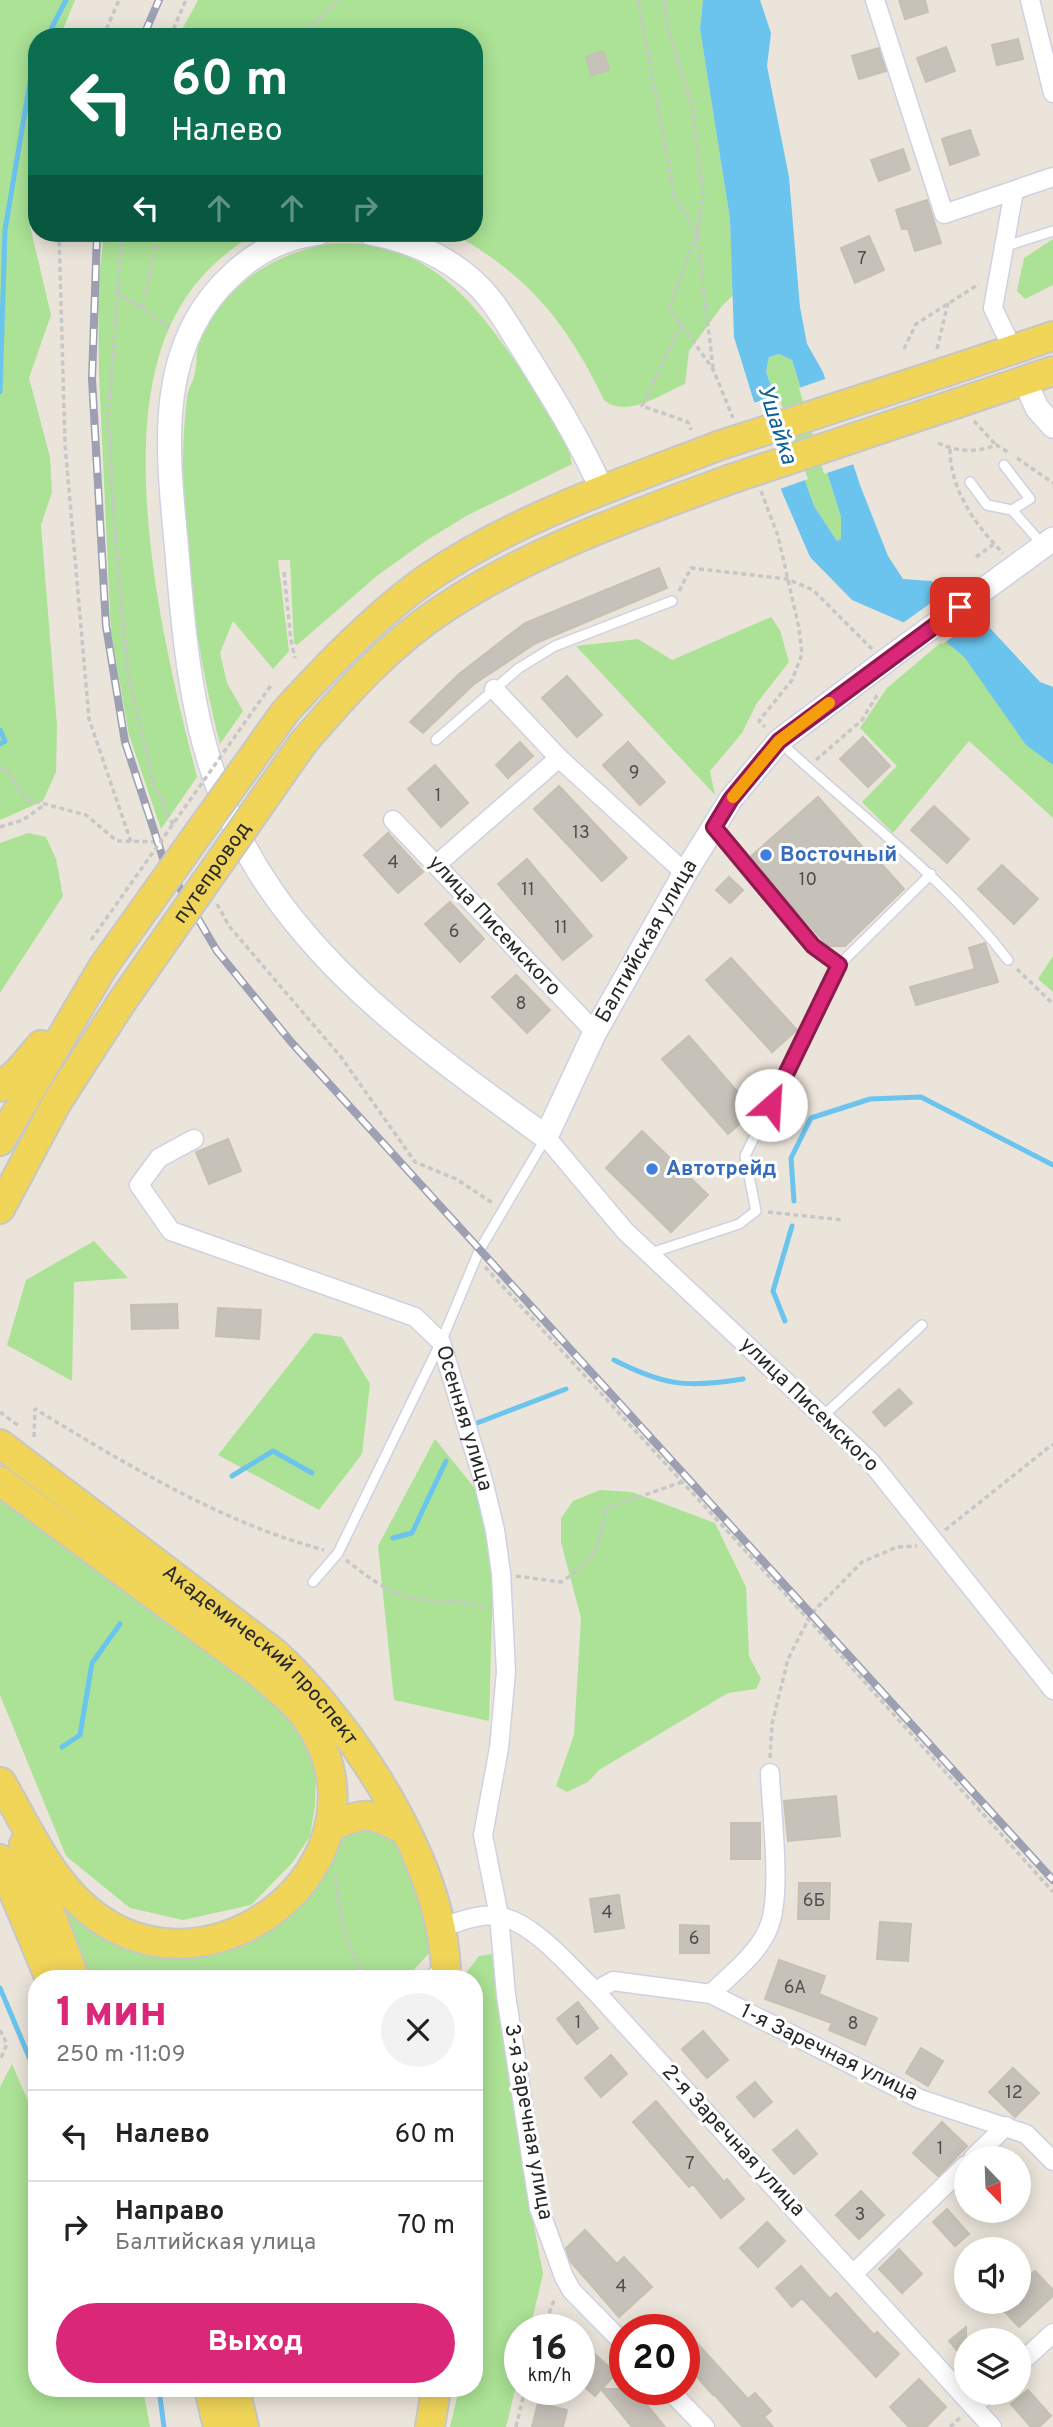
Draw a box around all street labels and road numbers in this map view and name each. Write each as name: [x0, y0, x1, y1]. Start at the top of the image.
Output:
street label: путепровод: [167, 816, 257, 929]
street label: улица Писемского: [422, 850, 566, 1002]
street label: Балтийская улица: [589, 854, 704, 1028]
street label: улица Писемского: [734, 1332, 884, 1478]
street label: Осенняя улица: [429, 1342, 499, 1494]
street label: Академический проспект: [157, 1559, 364, 1751]
street label: 1-я Заречная улица: [736, 1998, 922, 2108]
street label: 3-я Заречная улица: [497, 2022, 559, 2222]
street label: 2-я Заречная улица: [655, 2059, 811, 2223]

